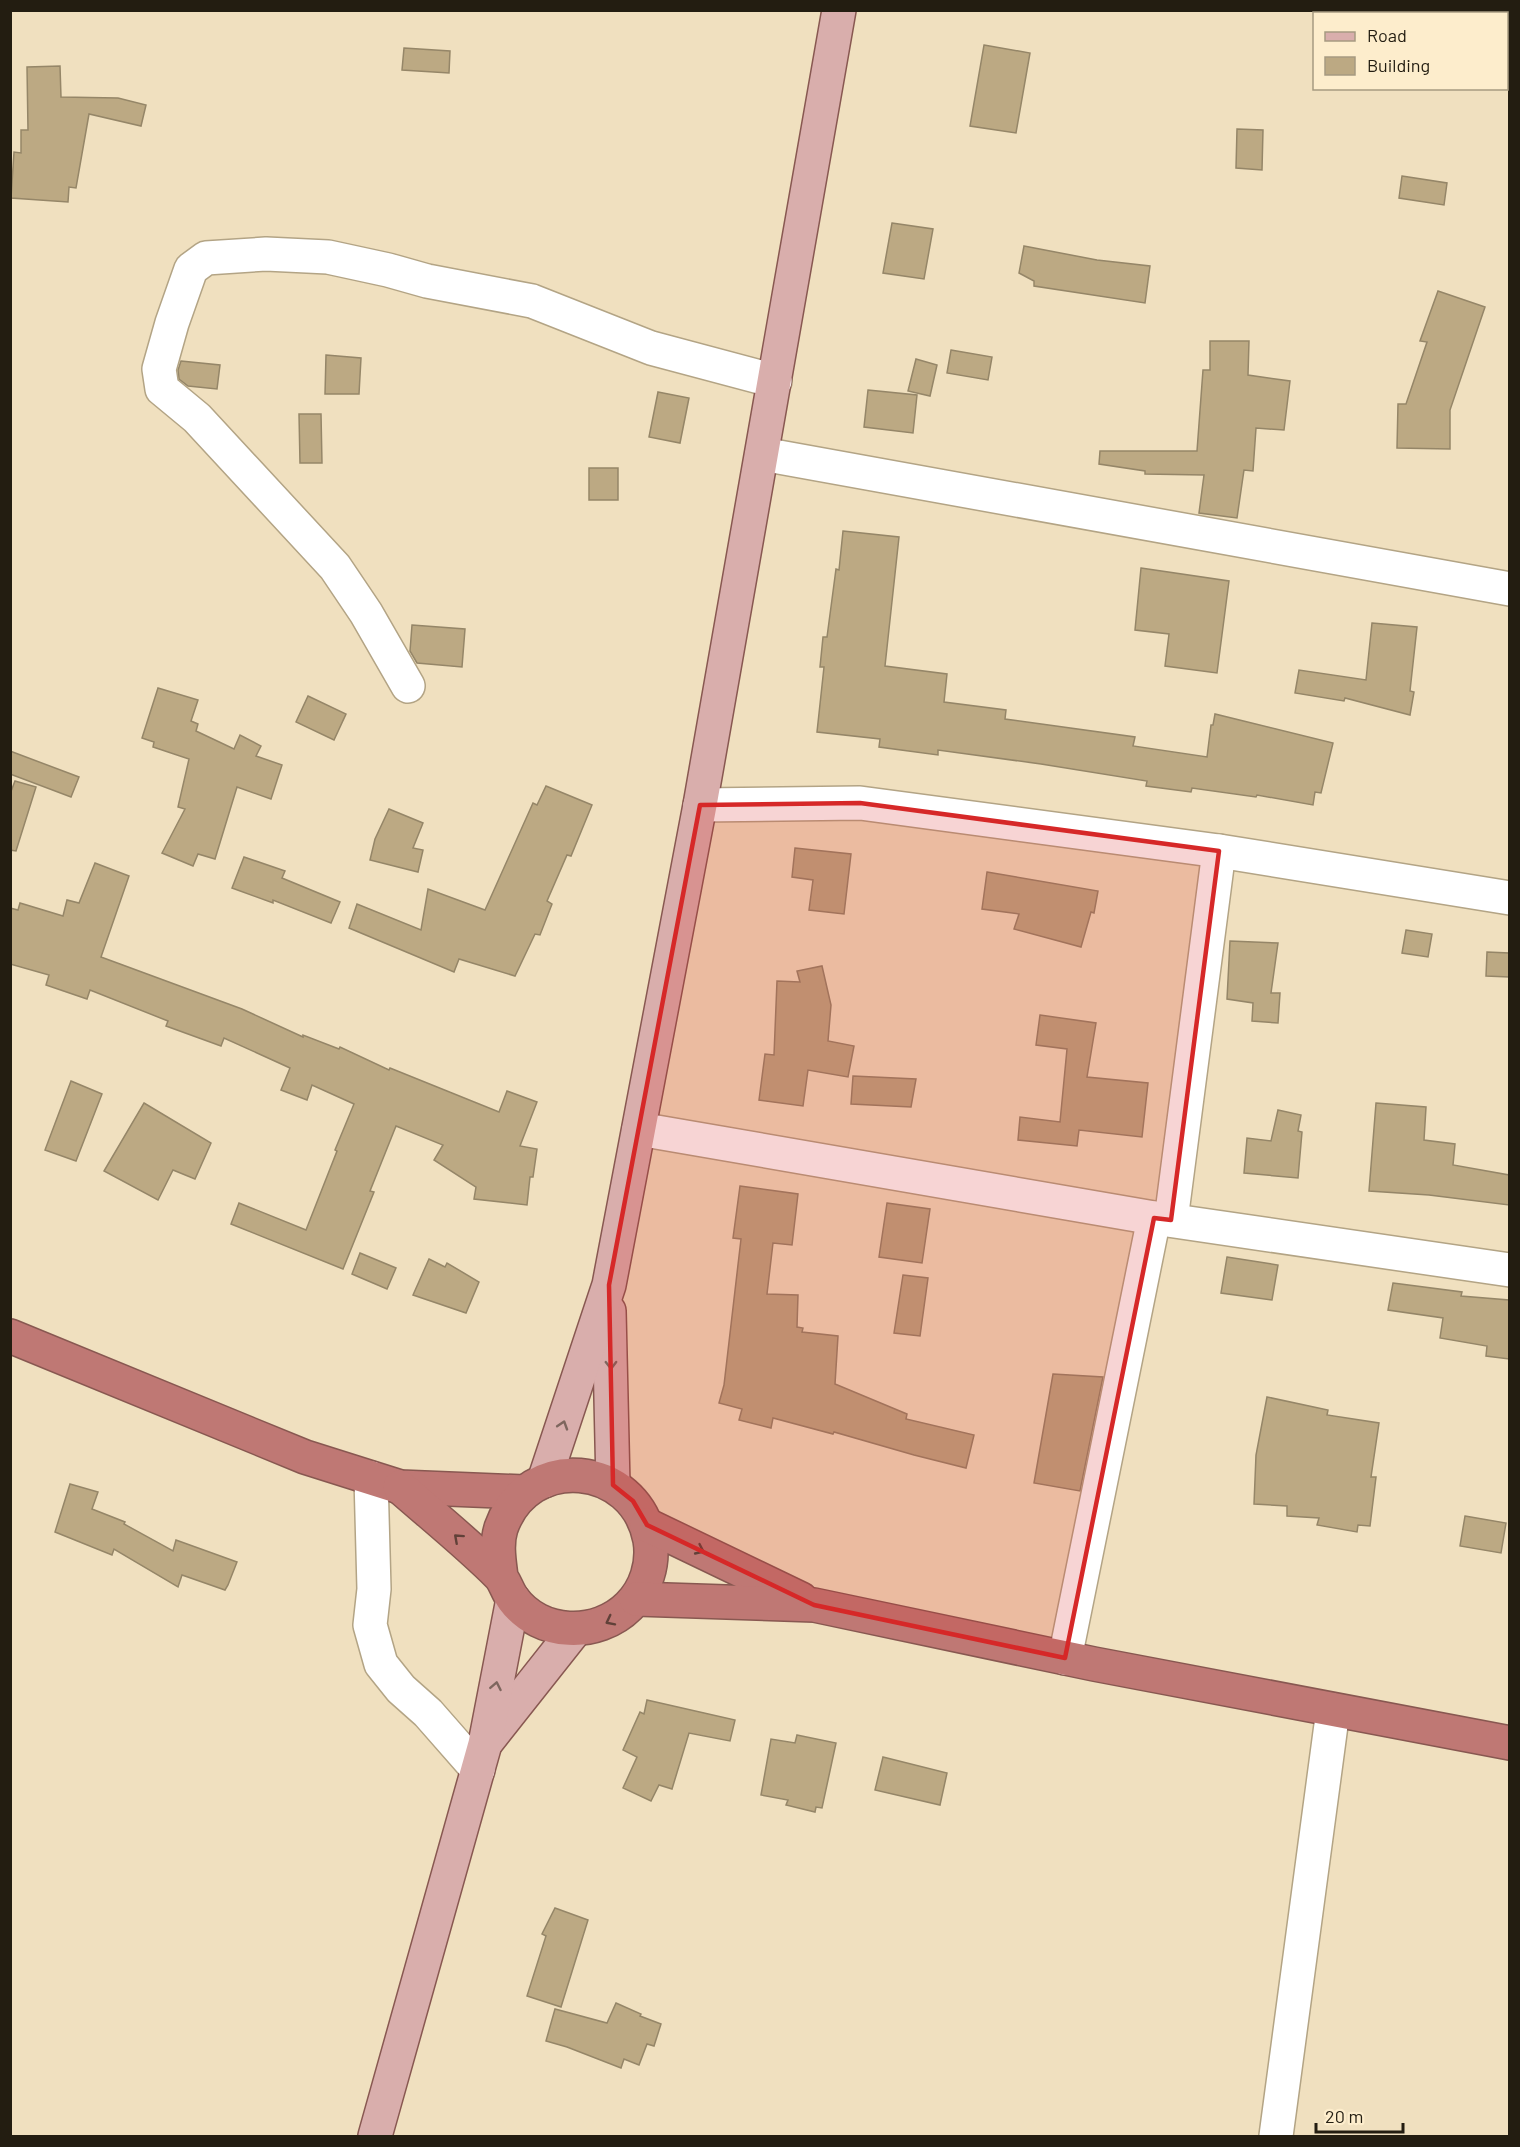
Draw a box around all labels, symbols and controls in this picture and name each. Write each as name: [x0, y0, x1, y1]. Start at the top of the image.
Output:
legend: [1313, 12, 1508, 90]
text: Road: [1367, 24, 1407, 46]
text: Building: [1367, 54, 1430, 76]
one-way arrow: [604, 1360, 617, 1369]
one-way arrow: [555, 1420, 568, 1431]
one-way arrow: [454, 1534, 465, 1545]
one-way arrow: [693, 1543, 704, 1555]
one-way arrow: [605, 1613, 616, 1625]
one-way arrow: [489, 1682, 502, 1692]
scale bar: [1316, 2096, 1403, 2134]
text: 20 m: [1325, 2105, 1363, 2127]

